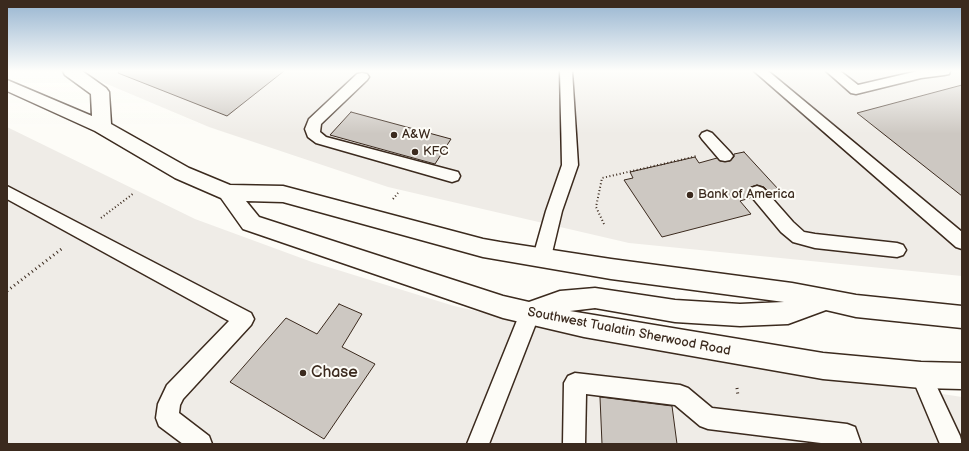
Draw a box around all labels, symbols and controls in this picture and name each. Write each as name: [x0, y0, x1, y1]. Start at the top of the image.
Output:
place label: A&W: [402, 127, 430, 143]
marker: A&W: [389, 130, 399, 140]
place label: KFC: [423, 144, 448, 160]
marker: KFC: [410, 147, 420, 157]
place label: Bank of America: [698, 187, 795, 203]
marker: Bank of America: [685, 190, 695, 200]
street label: Southwest Tualatin Sherwood Road: [526, 305, 732, 359]
place label: Chase: [311, 363, 358, 383]
marker: Chase: [298, 368, 308, 378]

